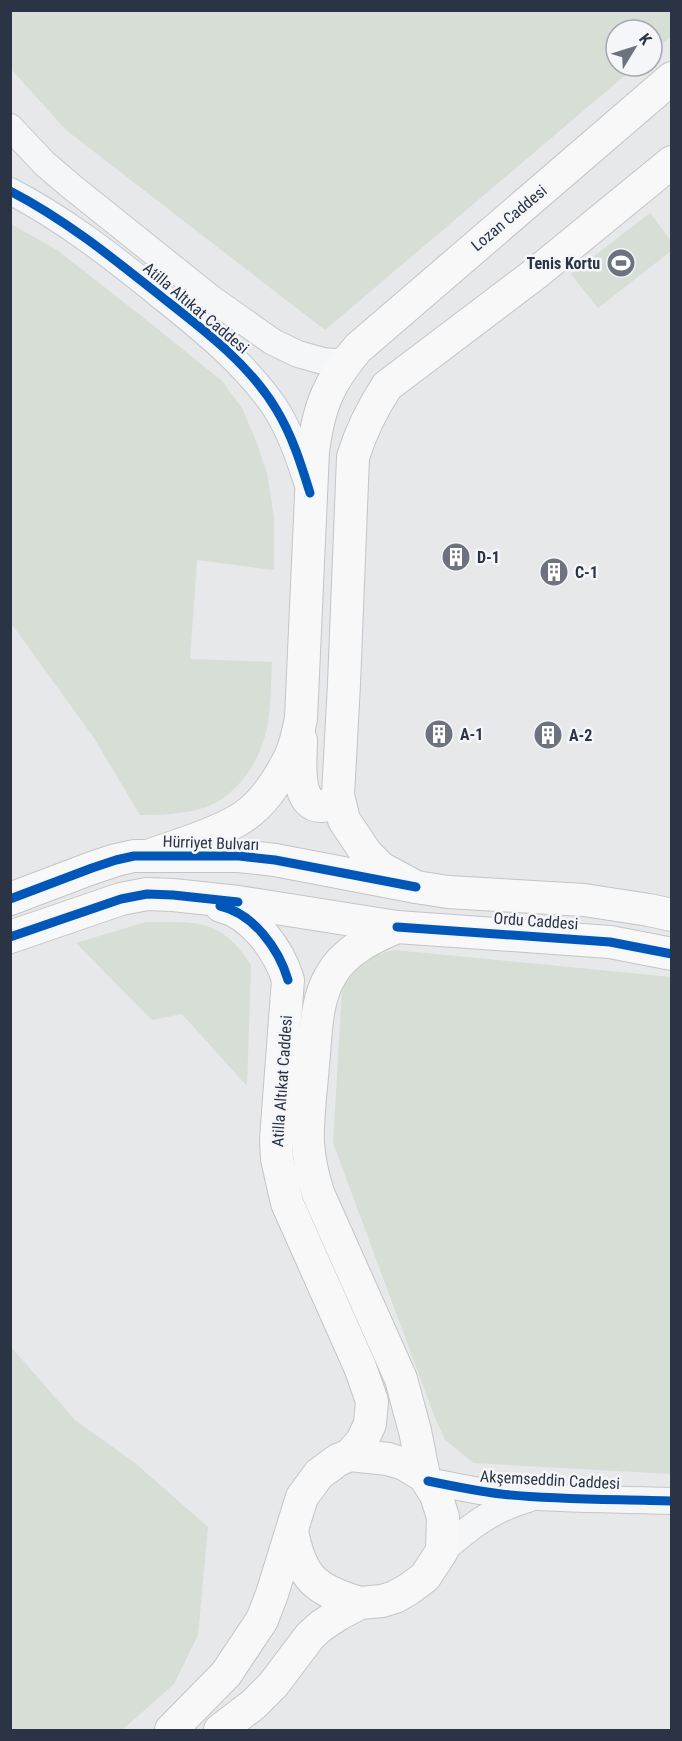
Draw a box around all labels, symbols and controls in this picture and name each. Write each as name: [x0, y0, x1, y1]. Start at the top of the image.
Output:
north arrow: [604, 18, 664, 78]
text: K: [635, 30, 656, 49]
street label: Lozan Caddesi: [467, 181, 551, 255]
sports icon: Tenis Kortu: [605, 247, 637, 279]
place label: Tenis Kortu: [526, 254, 600, 273]
street label: Atilla Altıkat Caddesi: [139, 258, 253, 358]
building icon: D-1: [440, 541, 472, 573]
place label: D-1: [477, 548, 500, 567]
building icon: C-1: [538, 556, 570, 588]
place label: C-1: [575, 563, 598, 582]
building icon: A-1: [423, 718, 455, 750]
building icon: A-2: [532, 719, 564, 751]
place label: A-1: [460, 725, 483, 744]
place label: A-2: [569, 726, 592, 745]
street label: Hürriyet Bulvarı: [162, 832, 260, 854]
street label: Ordu Caddesi: [493, 909, 579, 933]
street label: Atilla Altıkat Caddesi: [268, 1015, 296, 1147]
street label: Akşemseddin Caddesi: [480, 1467, 620, 1493]

